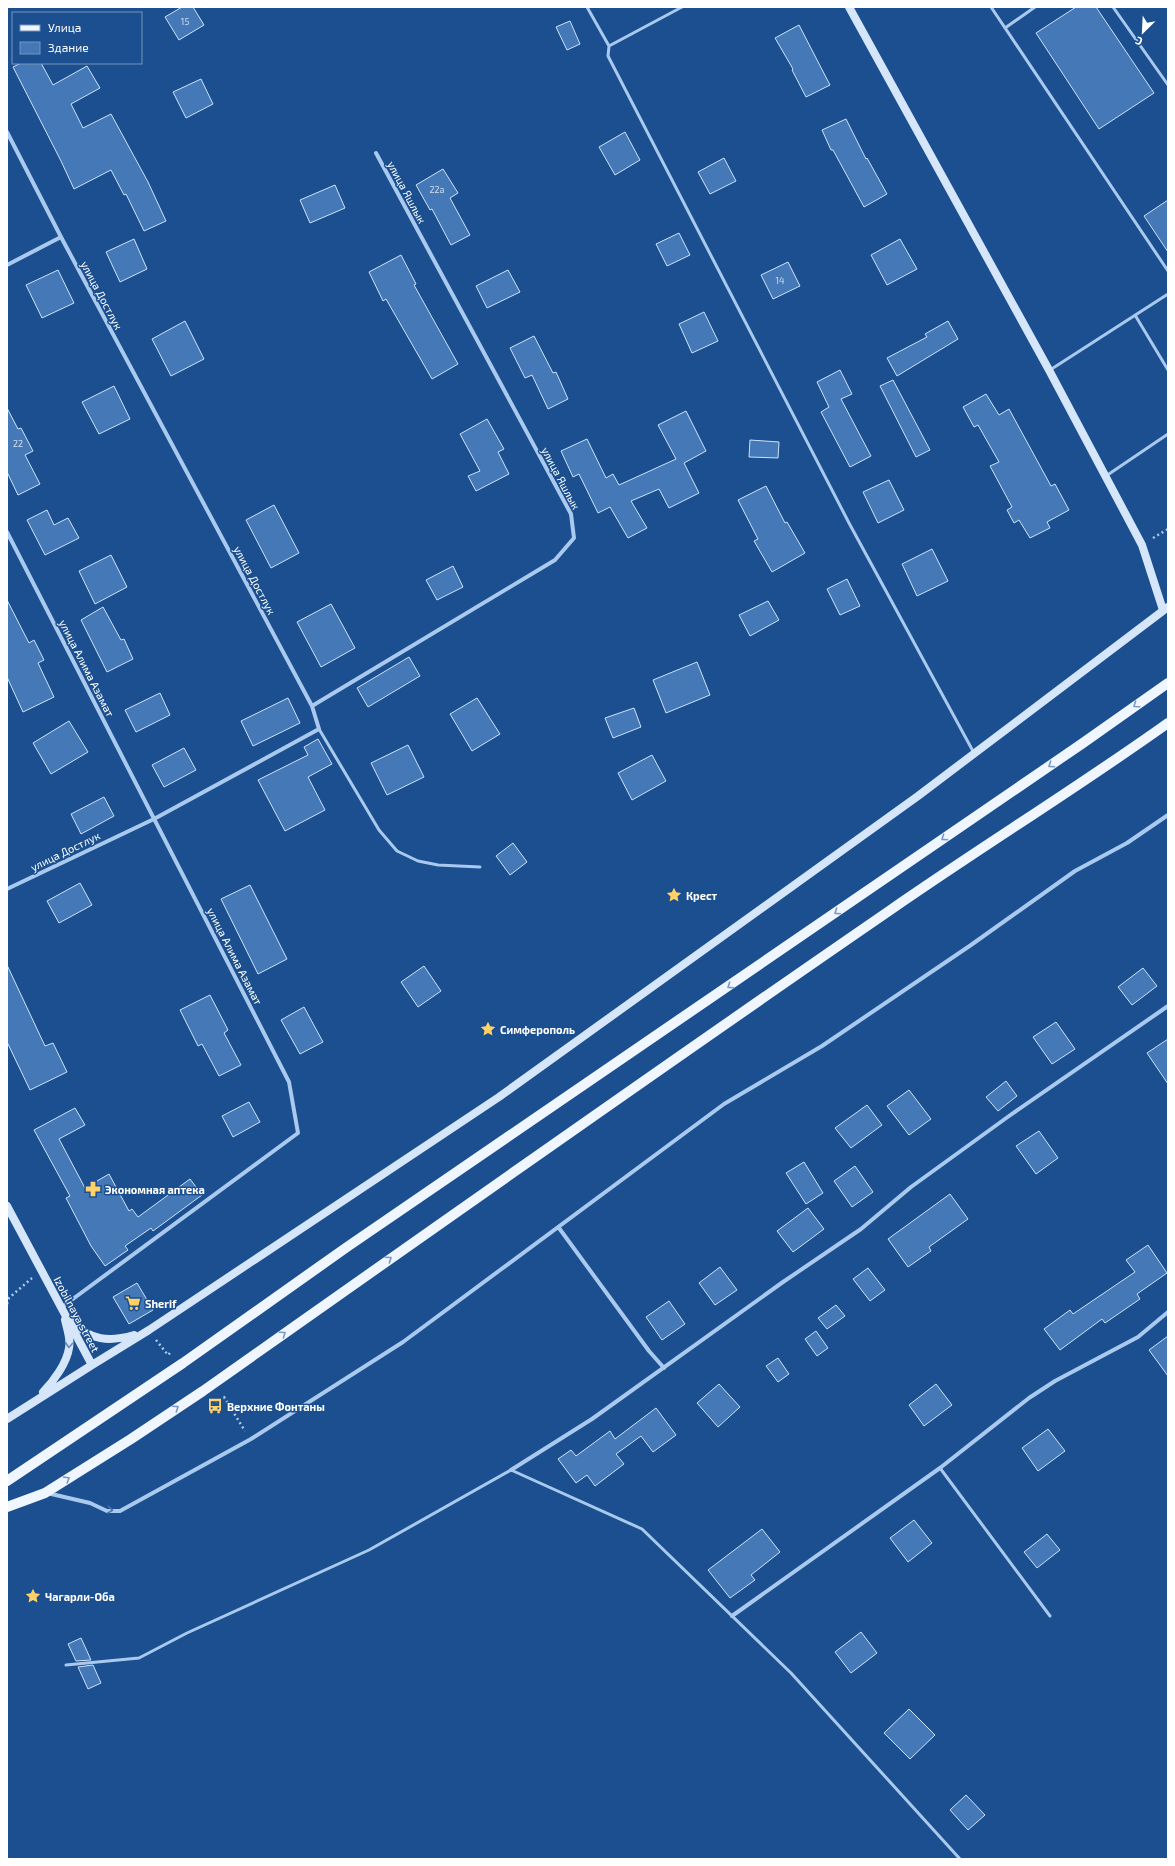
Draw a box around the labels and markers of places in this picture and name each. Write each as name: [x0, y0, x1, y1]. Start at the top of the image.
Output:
place icon: Крест: [665, 886, 683, 904]
place label: Крест: [686, 889, 718, 902]
place icon: Симферополь: [479, 1020, 497, 1038]
place label: Симферополь: [500, 1023, 575, 1036]
pharmacy icon: Экономная аптека: [84, 1180, 102, 1198]
place label: Экономная аптека: [105, 1183, 205, 1196]
supermarket icon: Sherif: [124, 1294, 142, 1312]
place label: Sherif: [145, 1297, 177, 1310]
bus stop icon: Верхние Фонтаны: [206, 1397, 224, 1415]
place label: Верхние Фонтаны: [227, 1400, 325, 1413]
place icon: Чагарли-Оба: [24, 1587, 42, 1605]
place label: Чагарли-Оба: [45, 1590, 115, 1603]

